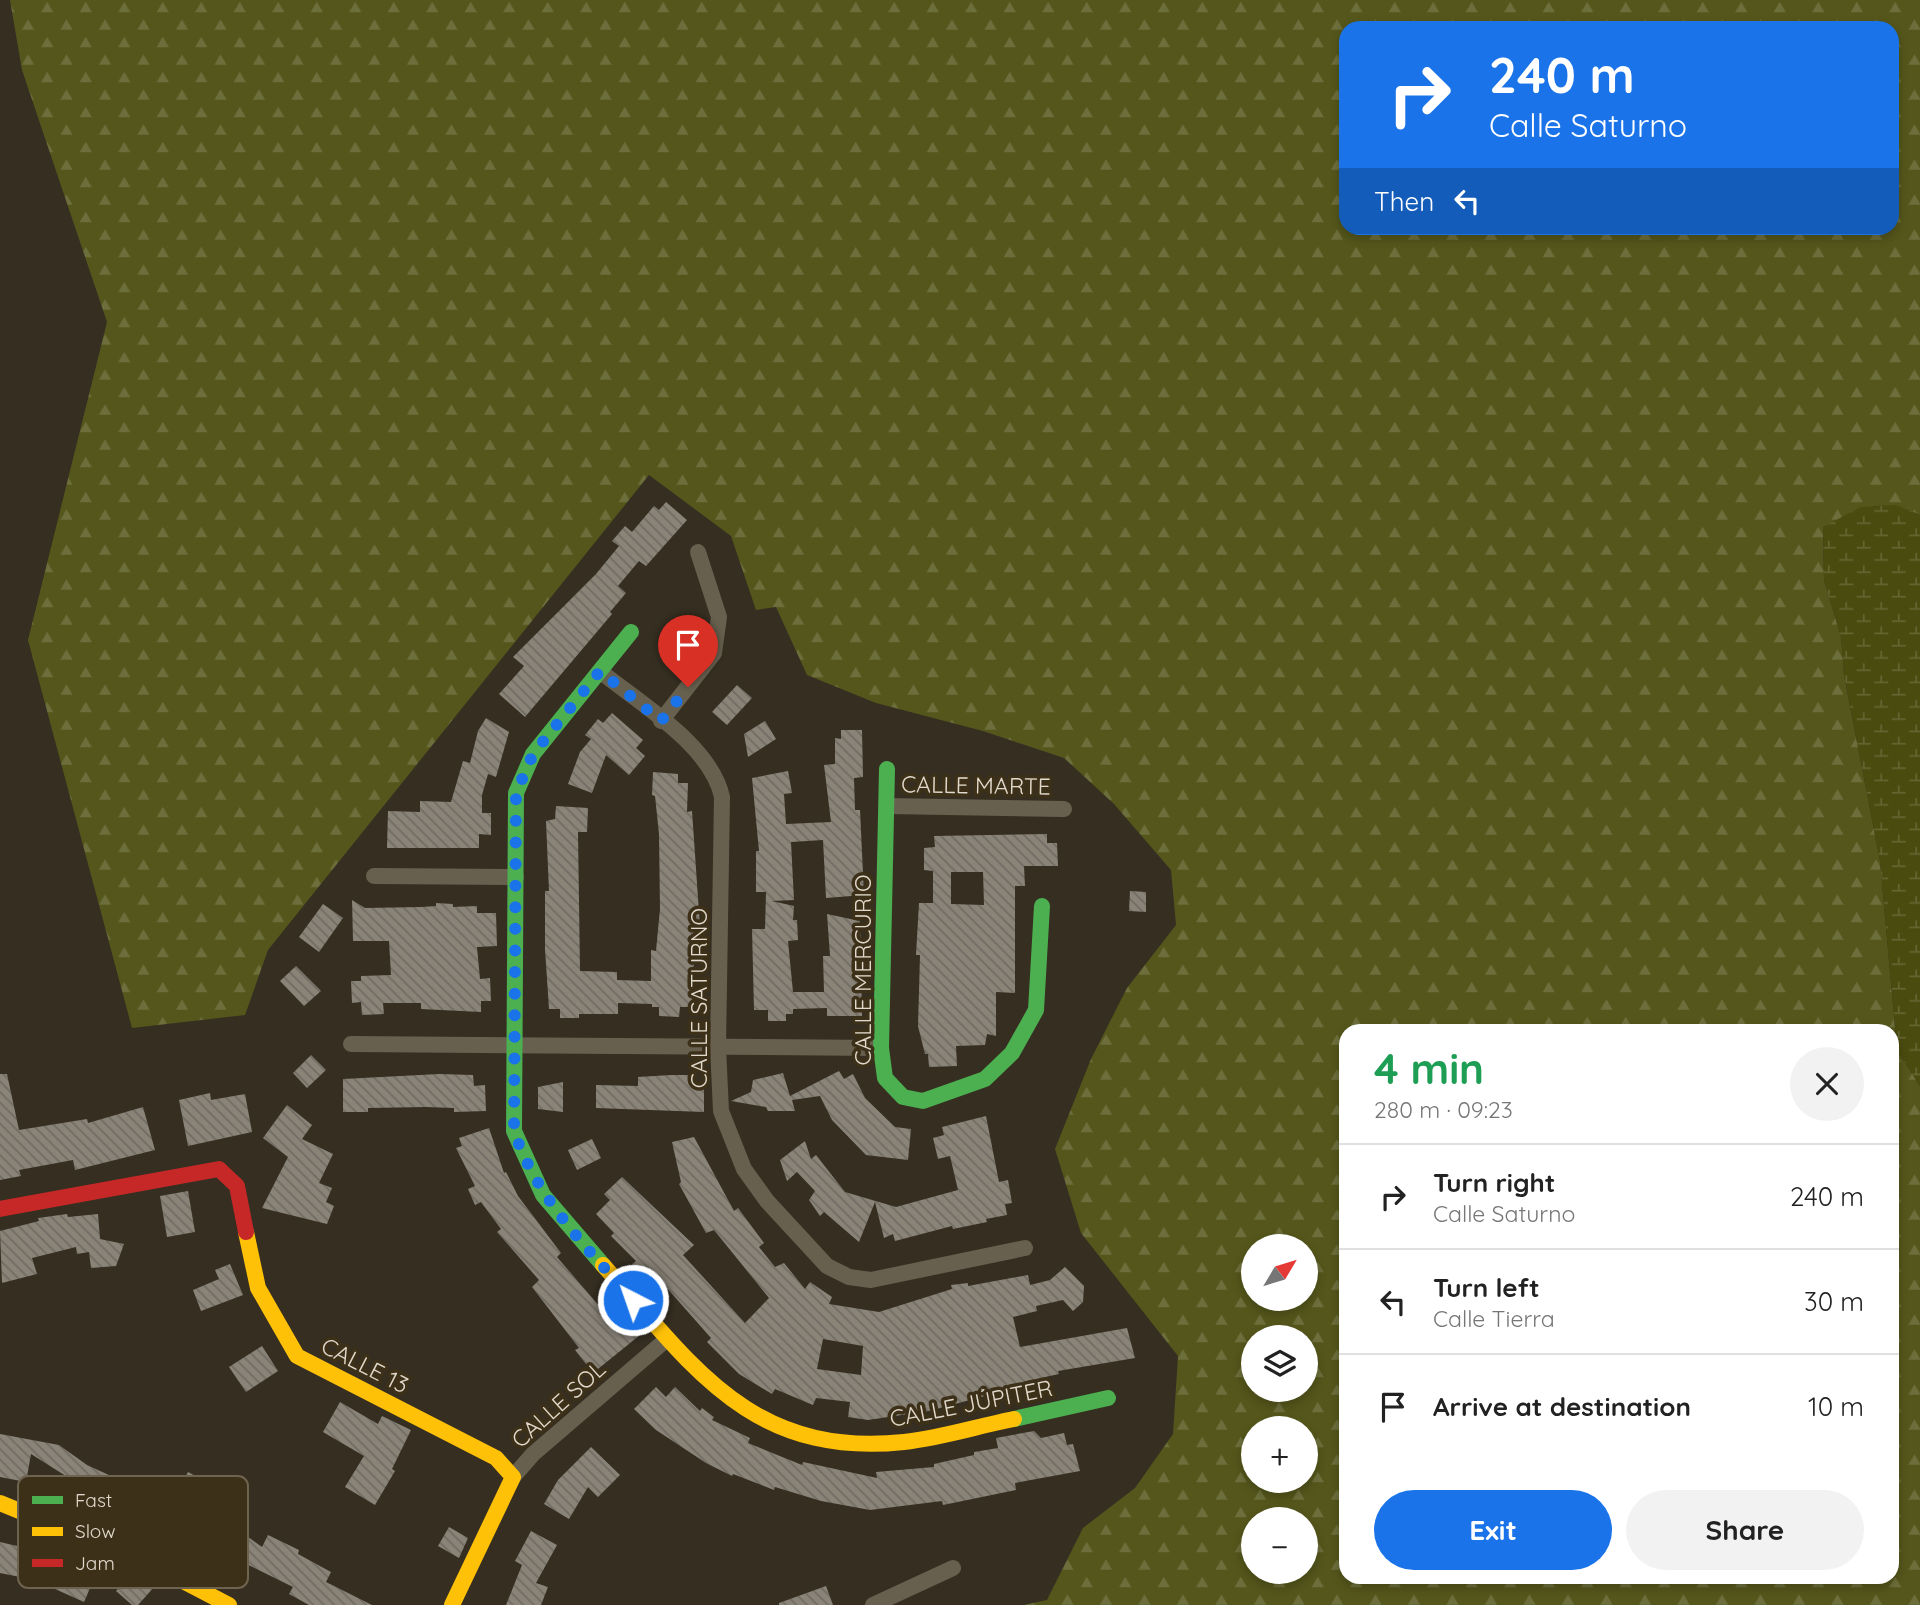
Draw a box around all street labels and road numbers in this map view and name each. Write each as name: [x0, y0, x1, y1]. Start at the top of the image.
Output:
street label: CALLE MARTE: [901, 769, 1051, 801]
street label: CALLE MERCURIO: [848, 874, 877, 1066]
street label: CALLE SATURNO: [684, 908, 713, 1088]
street label: CALLE 13: [316, 1331, 414, 1399]
street label: CALLE SOL: [505, 1354, 611, 1454]
street label: CALLE JÚPITER: [887, 1373, 1055, 1433]

